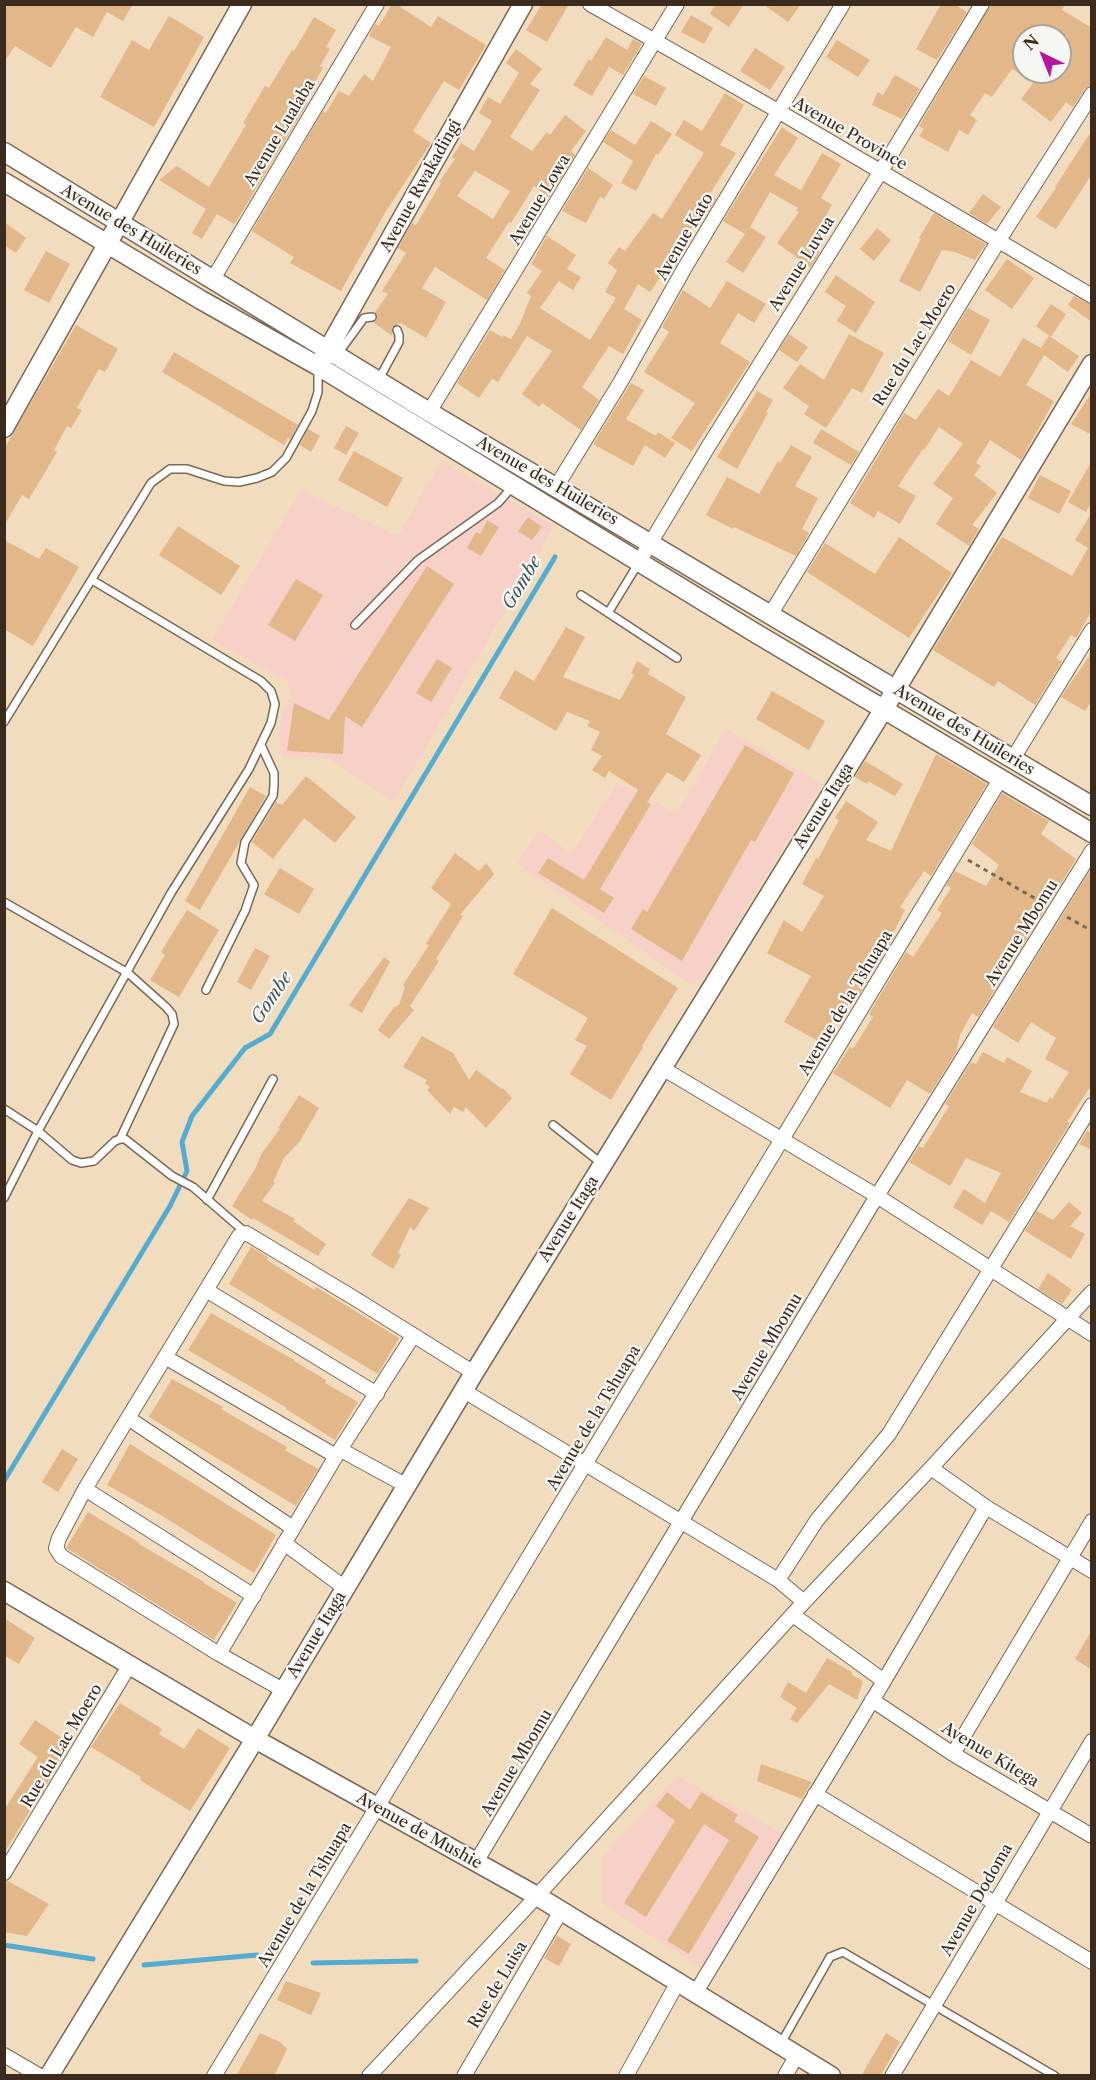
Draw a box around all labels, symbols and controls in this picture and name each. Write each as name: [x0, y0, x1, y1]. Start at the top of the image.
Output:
north arrow: [1012, 24, 1072, 84]
text: N: [1019, 30, 1043, 54]
street label: Avenue Lualaba: [241, 76, 319, 190]
street label: Avenue Province: [790, 94, 910, 174]
street label: Avenue Rwakadingi: [377, 116, 465, 256]
street label: Avenue Lowa: [505, 151, 575, 249]
street label: Avenue des Huileries: [57, 180, 205, 280]
street label: Avenue Kato: [652, 190, 718, 284]
street label: Avenue Luvua: [765, 213, 839, 315]
street label: Rue du Lac Moero: [869, 280, 961, 410]
street label: Avenue des Huileries: [473, 433, 621, 529]
water label: Gombe: [498, 553, 546, 613]
street label: Avenue des Huileries: [890, 680, 1038, 780]
street label: Avenue Itaga: [790, 759, 858, 853]
street label: Avenue Mbomu: [982, 876, 1062, 990]
street label: Avenue de la Tshuapa: [795, 927, 897, 1079]
water label: Gombe: [247, 968, 297, 1028]
street label: Avenue Itaga: [535, 1172, 603, 1266]
street label: Avenue Mbomu: [727, 1290, 807, 1404]
street label: Avenue de la Tshuapa: [543, 1342, 645, 1494]
street label: Avenue Itaga: [284, 1588, 350, 1682]
street label: Rue du Lac Moero: [17, 1681, 107, 1811]
street label: Avenue Mbomu: [477, 1706, 557, 1820]
street label: Avenue Kitega: [938, 1718, 1042, 1792]
street label: Avenue de Mushie: [353, 1789, 485, 1873]
street label: Avenue de la Tshuapa: [254, 1819, 356, 1971]
street label: Avenue Dodoma: [937, 1840, 1017, 1960]
street label: Rue de Luisa: [464, 1938, 532, 2032]

